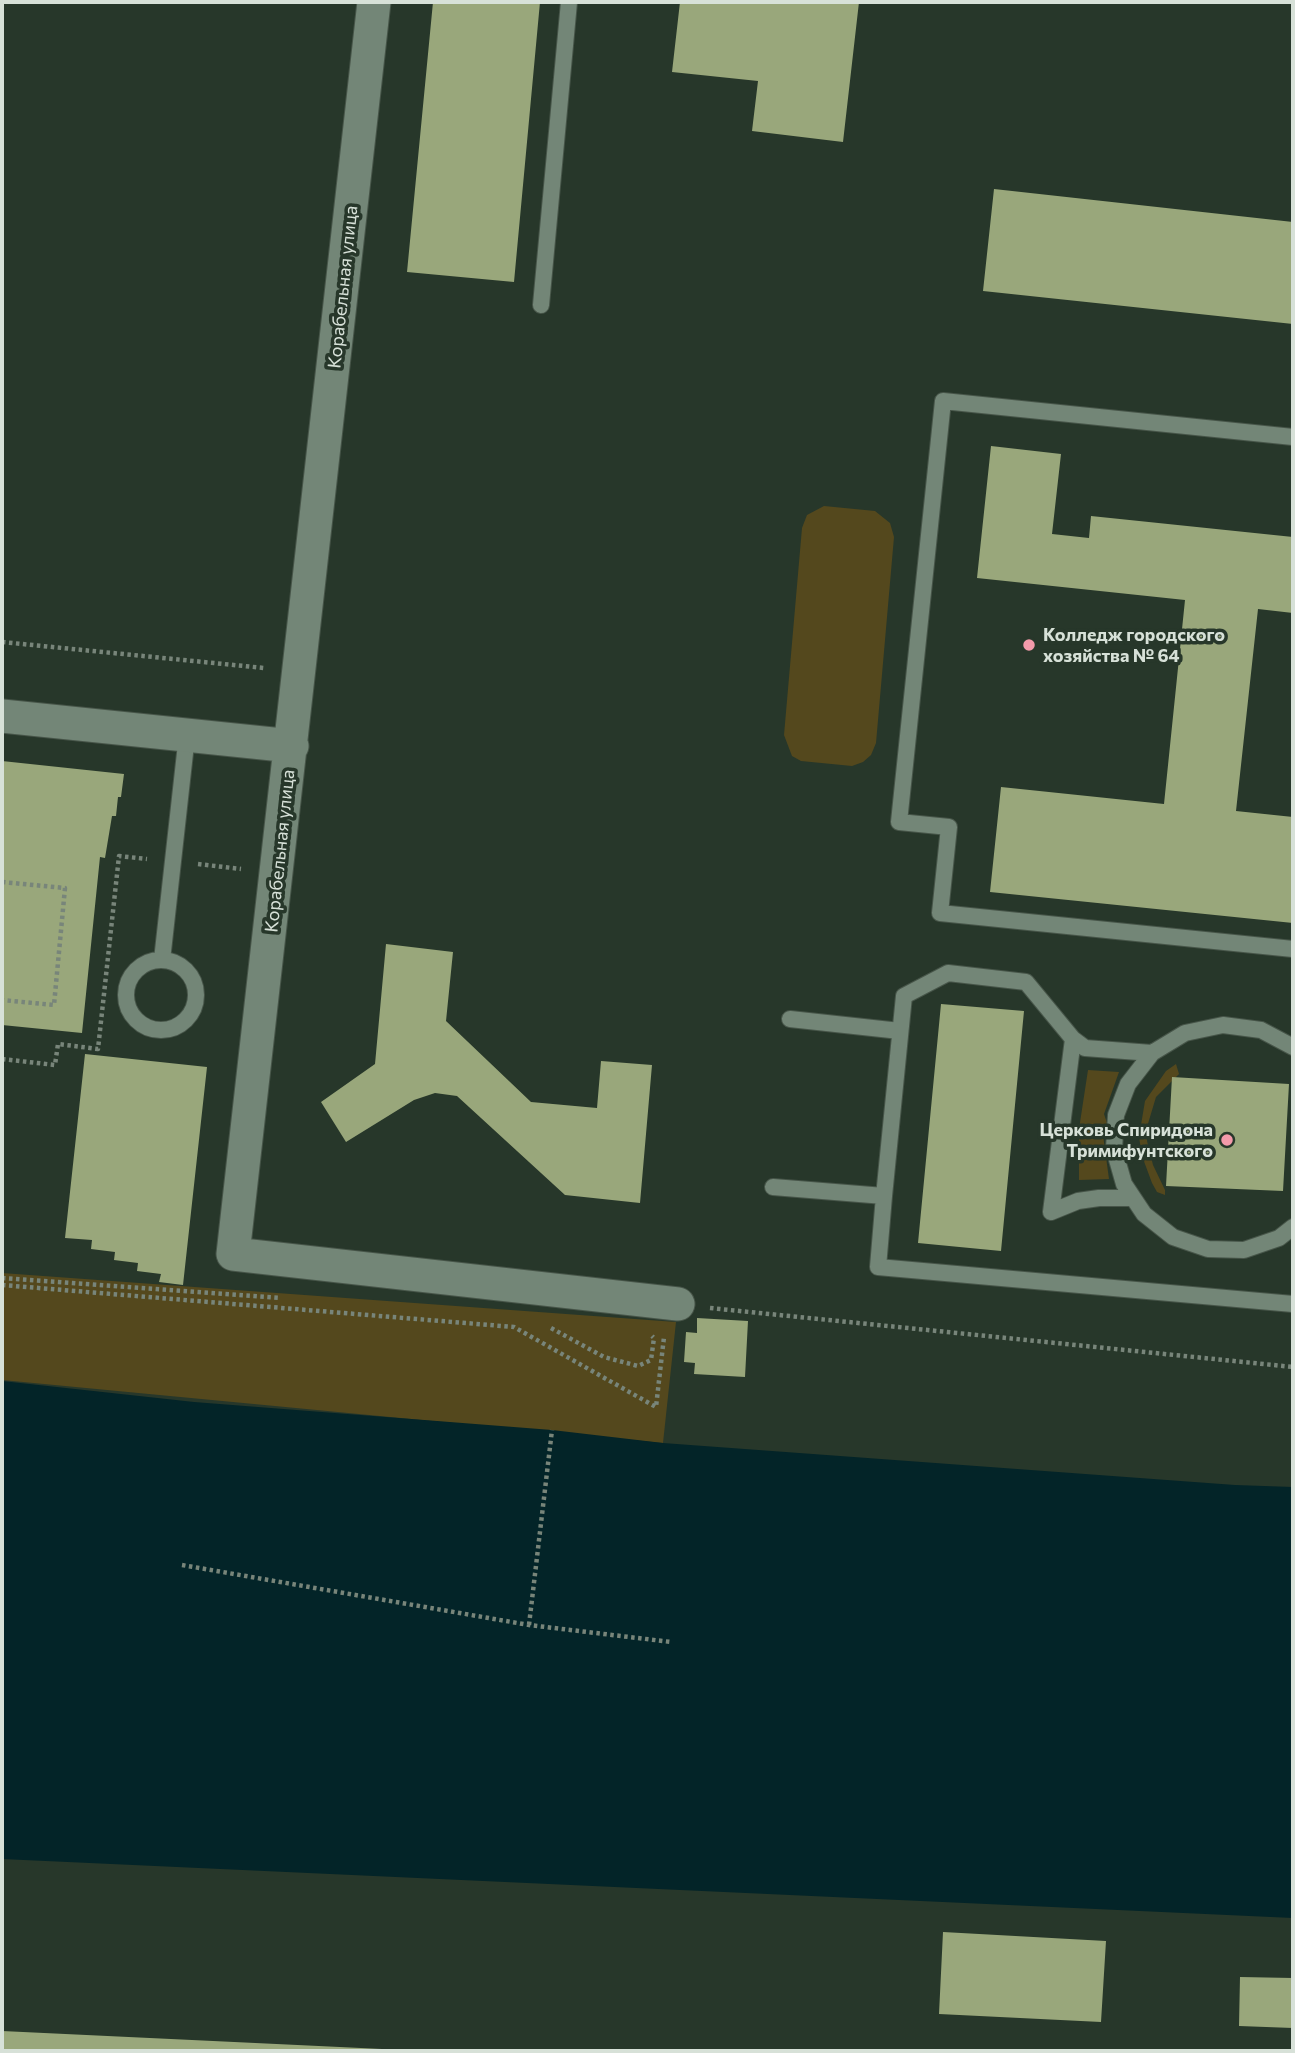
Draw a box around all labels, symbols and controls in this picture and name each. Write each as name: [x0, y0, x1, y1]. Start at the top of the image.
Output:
street label: Корабельная улица: [324, 204, 362, 370]
place label: Колледж городского хозяйства № 64: [1043, 624, 1225, 666]
marker: Колледж городского хозяйства № 64: [1021, 637, 1037, 653]
street label: Корабельная улица: [261, 768, 299, 934]
place label: Церковь Спиридона Тримифунтского: [1039, 1119, 1213, 1162]
marker: Церковь Спиридона Тримифунтского: [1219, 1132, 1235, 1148]

